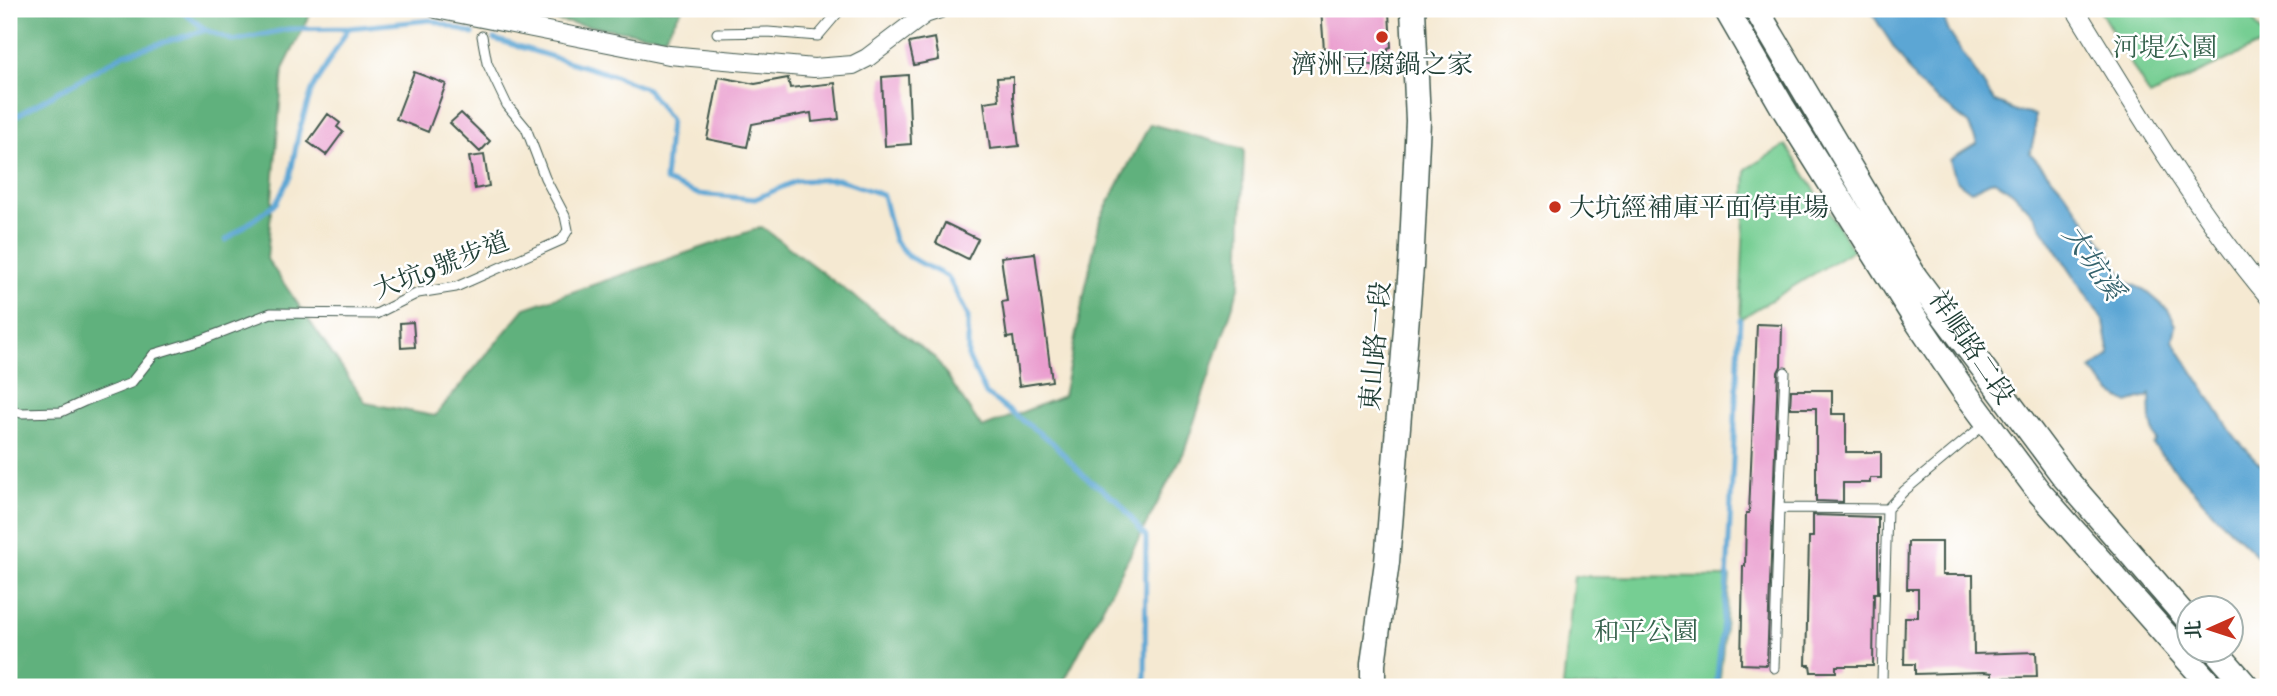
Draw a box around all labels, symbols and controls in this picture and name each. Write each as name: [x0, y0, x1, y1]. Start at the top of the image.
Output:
marker: 濟洲豆腐鍋之家: [1374, 29, 1390, 45]
park label: 河堤公園: [2113, 32, 2217, 64]
place label: 濟洲豆腐鍋之家: [1291, 49, 1473, 81]
place label: 大坑經補庫平面停車場: [1569, 192, 1829, 224]
marker: 大坑經補庫平面停車場: [1547, 199, 1563, 215]
water label: 大坑溪: [2054, 218, 2133, 310]
street label: 大坑9號步道: [369, 225, 514, 307]
street label: 東山路一段: [1354, 280, 1398, 412]
street label: 祥順路二段: [1922, 285, 2021, 410]
north arrow: [2176, 594, 2246, 664]
park label: 和平公園: [1594, 616, 1698, 648]
text: 北: [2182, 620, 2207, 640]

